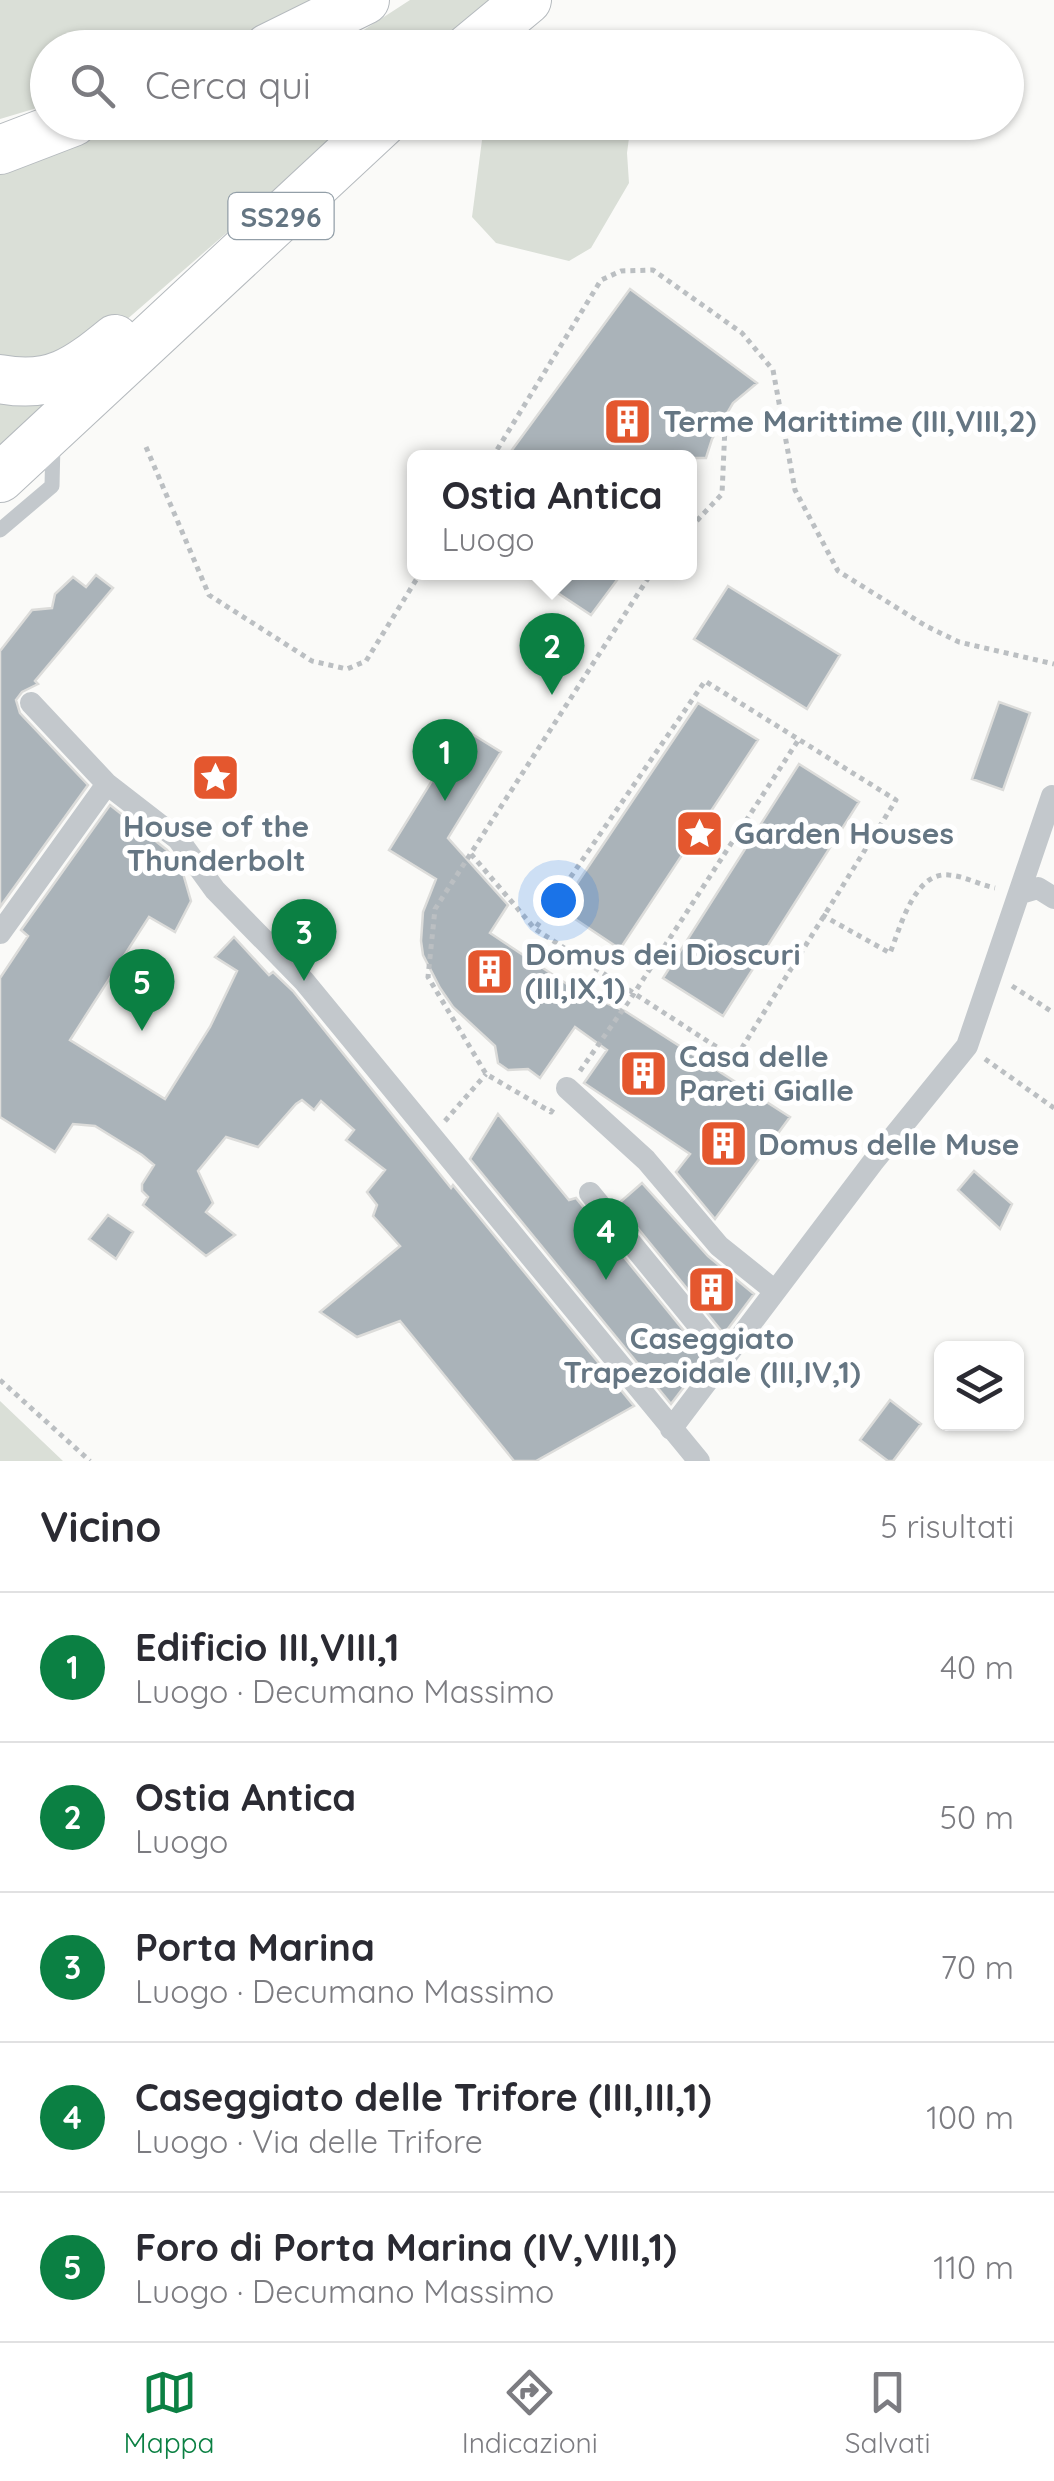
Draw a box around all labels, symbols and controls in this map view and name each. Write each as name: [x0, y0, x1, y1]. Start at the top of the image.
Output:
search box: [30, 30, 1024, 140]
icon: search: [65, 58, 120, 113]
text: Cerca qui: [145, 61, 311, 109]
road number: SS296: [228, 193, 334, 239]
building icon: Terme Marittime (III,VIII,2): [602, 395, 654, 447]
place label: Terme Marittime (III,VIII,2): [663, 402, 1036, 440]
popup: [407, 450, 697, 580]
text: Ostia Antica: [441, 471, 663, 519]
text: Luogo: [441, 519, 535, 559]
pin: 2: [520, 612, 584, 695]
pin: 1: [412, 718, 478, 801]
place icon: House of the Thunderbolt: [190, 751, 242, 803]
place label: House of the Thunderbolt: [123, 807, 309, 879]
place icon: Garden Houses: [673, 807, 725, 859]
place label: Garden Houses: [734, 814, 954, 852]
your location: [533, 875, 584, 926]
pin: 3: [272, 898, 336, 981]
place label: Domus dei Dioscuri (III,IX,1): [525, 935, 801, 1007]
building icon: Domus dei Dioscuri (III,IX,1): [464, 945, 516, 997]
pin: 5: [110, 948, 174, 1031]
place label: Casa delle Pareti Gialle: [679, 1037, 854, 1109]
building icon: Casa delle Pareti Gialle: [618, 1047, 670, 1099]
building icon: Domus delle Muse: [697, 1118, 749, 1170]
place label: Domus delle Muse: [758, 1125, 1019, 1163]
pin: 4: [574, 1198, 638, 1280]
building icon: Caseggiato Trapezoidale (III,IV,1): [686, 1263, 738, 1315]
place label: Caseggiato Trapezoidale (III,IV,1): [563, 1319, 861, 1391]
map controls: [934, 1341, 1024, 1431]
button: layers: [934, 1341, 1024, 1431]
text: Vicino: [40, 1500, 161, 1553]
text: 5 risultati: [880, 1506, 1014, 1546]
text: Edificio III,VIII,1: [135, 1623, 400, 1671]
text: 1: [66, 1647, 79, 1687]
text: 40 m: [940, 1647, 1014, 1687]
text: Luogo · Decumano Massimo: [135, 1671, 554, 1711]
text: Ostia Antica: [135, 1773, 356, 1821]
text: 2: [63, 1797, 82, 1837]
text: 50 m: [940, 1797, 1014, 1837]
text: Luogo: [135, 1821, 228, 1861]
text: Porta Marina: [135, 1923, 375, 1971]
text: 3: [64, 1947, 81, 1987]
text: 70 m: [941, 1947, 1014, 1987]
text: Luogo · Decumano Massimo: [135, 1971, 554, 2011]
text: Caseggiato delle Trifore (III,III,1): [135, 2073, 711, 2121]
text: 4: [63, 2097, 82, 2137]
text: 100 m: [926, 2097, 1014, 2137]
text: Luogo · Via delle Trifore: [135, 2121, 483, 2161]
text: Foro di Porta Marina (IV,VIII,1): [135, 2223, 677, 2271]
text: 5: [63, 2247, 82, 2287]
text: 110 m: [933, 2247, 1014, 2287]
text: Luogo · Decumano Massimo: [135, 2271, 554, 2311]
tab: Mappa: [124, 2365, 215, 2460]
tab: Indicazioni: [462, 2365, 598, 2460]
tab: Salvati: [845, 2365, 930, 2460]

